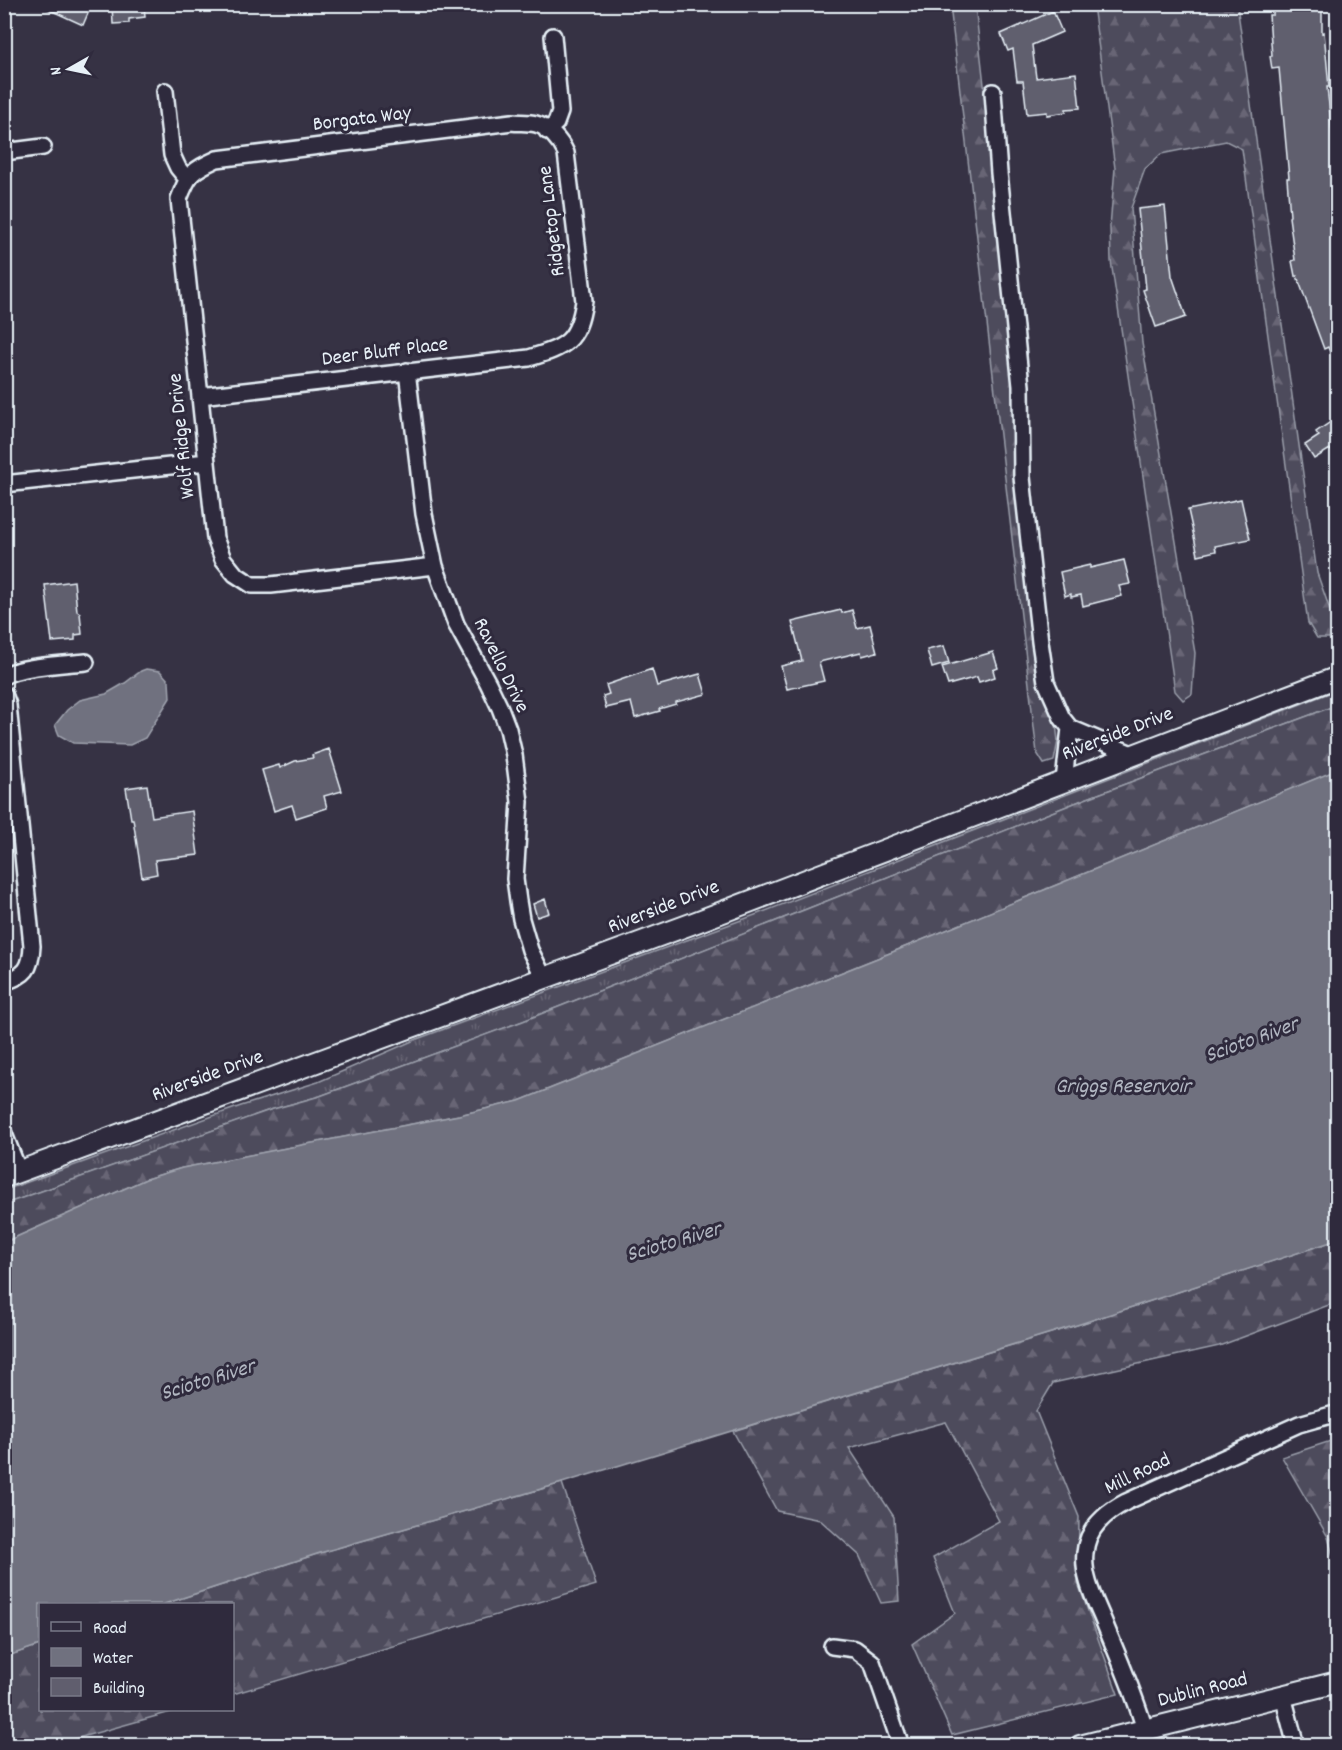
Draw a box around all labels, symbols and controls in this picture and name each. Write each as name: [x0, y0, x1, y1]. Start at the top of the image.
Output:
north arrow: [39, 39, 99, 99]
text: N: [45, 65, 69, 77]
street label: Borgata Way: [311, 99, 413, 141]
street label: Ridgetop Lane: [531, 164, 575, 278]
street label: Deer Bluff Place: [320, 330, 450, 376]
street label: Wolf Ridge Drive: [161, 372, 205, 500]
street label: Ravello Drive: [464, 613, 536, 719]
street label: Riverside Drive: [1058, 700, 1178, 770]
street label: Riverside Drive: [604, 873, 724, 943]
water label: Scioto River: [1201, 1009, 1306, 1072]
street label: Riverside Drive: [148, 1043, 268, 1111]
water label: Griggs Reservoir: [1055, 1072, 1194, 1103]
water label: Scioto River: [623, 1214, 728, 1271]
water label: Scioto River: [157, 1351, 262, 1410]
street label: Mill Road: [1100, 1446, 1176, 1504]
legend: [39, 1603, 234, 1711]
text: Road: [93, 1617, 127, 1642]
text: Water: [93, 1647, 133, 1672]
street label: Dublin Road: [1155, 1665, 1251, 1717]
text: Building: [93, 1677, 145, 1702]

